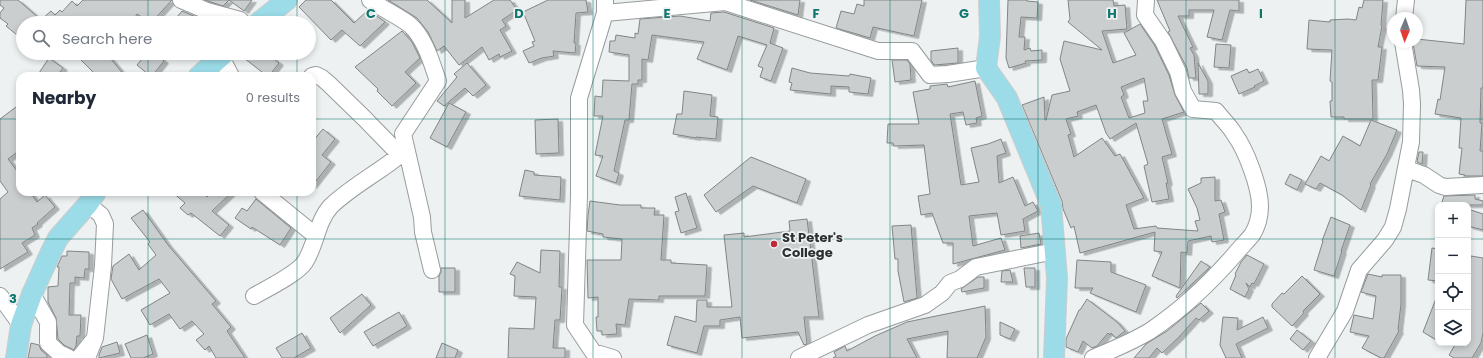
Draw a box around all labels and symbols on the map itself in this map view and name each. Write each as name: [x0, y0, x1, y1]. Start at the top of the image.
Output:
text: C: [366, 4, 376, 23]
text: D: [514, 4, 524, 23]
text: E: [663, 4, 671, 23]
text: F: [812, 4, 820, 23]
text: G: [959, 4, 969, 23]
text: H: [1107, 4, 1117, 23]
text: I: [1259, 4, 1263, 23]
north arrow: [1387, 12, 1423, 48]
place label: St Peter's College: [782, 228, 843, 262]
marker: St Peter's College: [769, 239, 779, 249]
text: 3: [9, 289, 17, 308]

